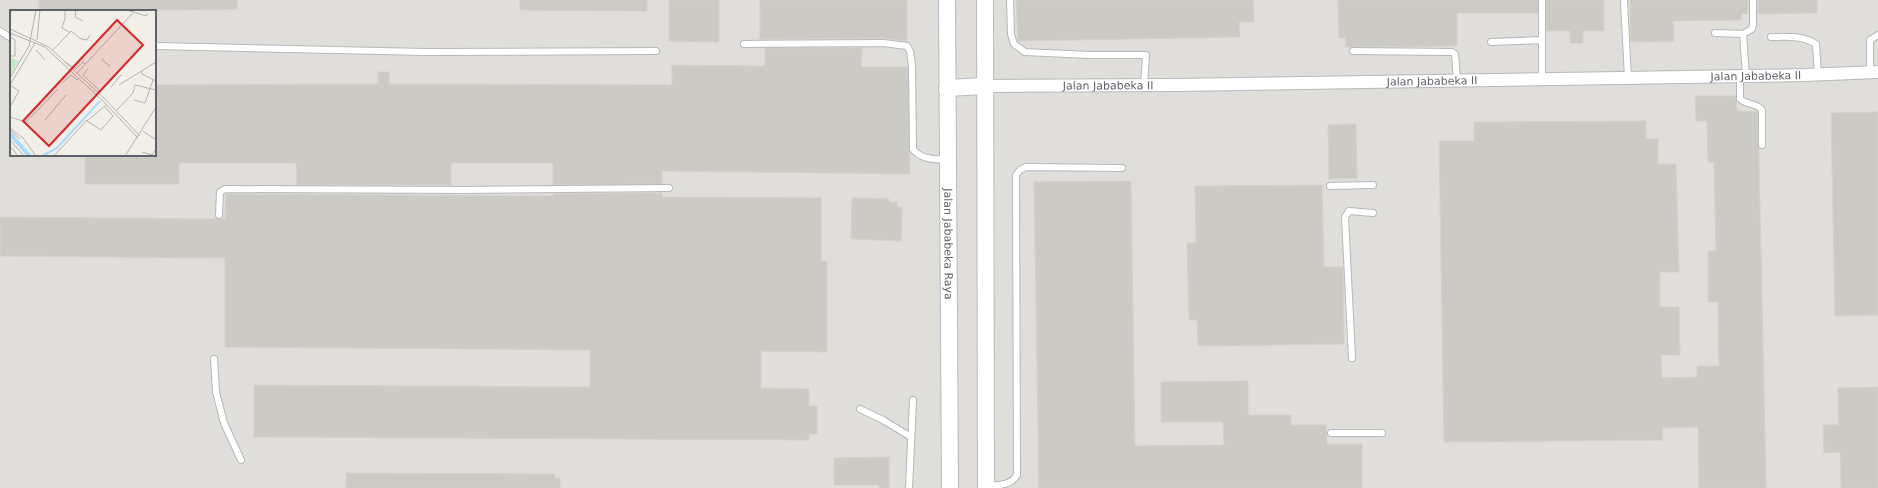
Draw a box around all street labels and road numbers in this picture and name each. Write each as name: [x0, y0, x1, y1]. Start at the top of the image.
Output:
street label: Jalan Jababeka II: [1709, 69, 1801, 83]
street label: Jalan Jababeka II: [1386, 74, 1477, 88]
street label: Jalan Jababeka II: [1062, 79, 1153, 92]
street label: Jalan Jababeka Raya: [942, 187, 955, 300]

